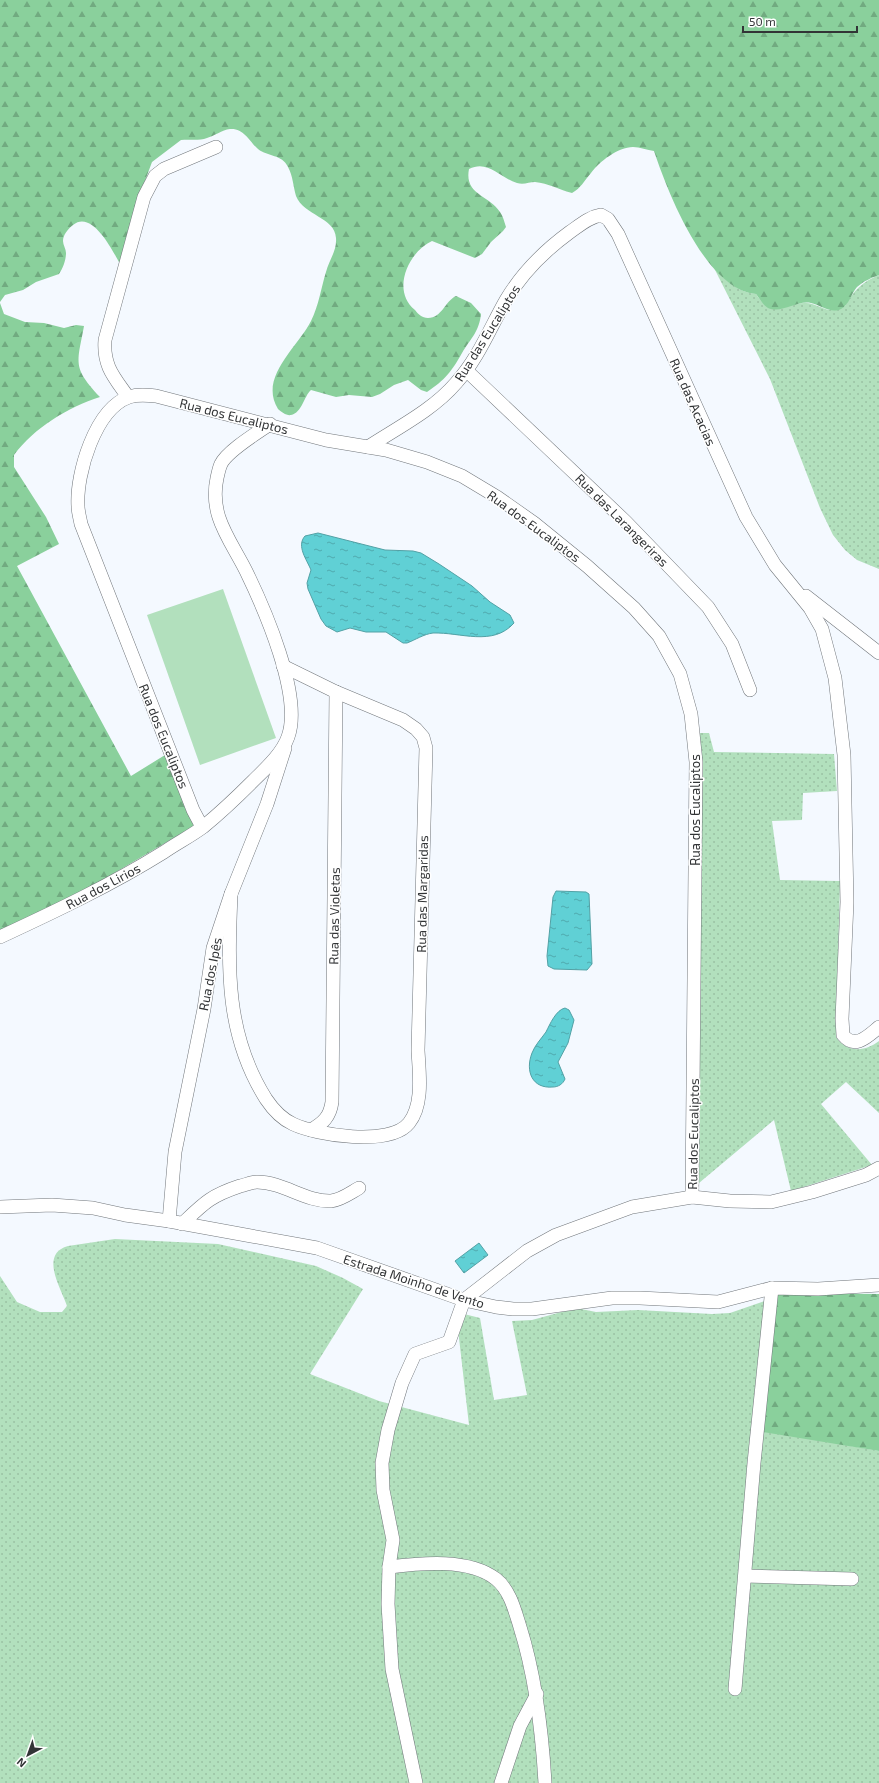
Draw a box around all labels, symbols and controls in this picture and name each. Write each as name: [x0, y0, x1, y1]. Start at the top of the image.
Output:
scale bar: [743, 8, 857, 34]
text: 50 m: [749, 14, 776, 28]
street label: Rua das Eucaliptos: [451, 282, 523, 384]
street label: Rua das Acacias: [667, 356, 719, 448]
street label: Rua dos Eucaliptos: [178, 395, 290, 437]
street label: Rua das Larangeriras: [572, 470, 672, 570]
street label: Rua dos Eucaliptos: [484, 487, 584, 565]
street label: Rua dos Eucaliptos: [136, 681, 192, 791]
street label: Rua dos Eucaliptos: [687, 754, 703, 866]
street label: Rua das Margaridas: [413, 835, 431, 953]
street label: Rua dos Lirios: [63, 860, 143, 912]
street label: Rua das Violetas: [325, 867, 343, 965]
street label: Rua dos Ipês: [195, 936, 225, 1012]
street label: Rua dos Eucaliptos: [684, 1078, 702, 1190]
street label: Estrada Moinho de Vento: [341, 1251, 487, 1311]
north arrow: [8, 1735, 48, 1775]
text: N: [14, 1755, 28, 1770]

